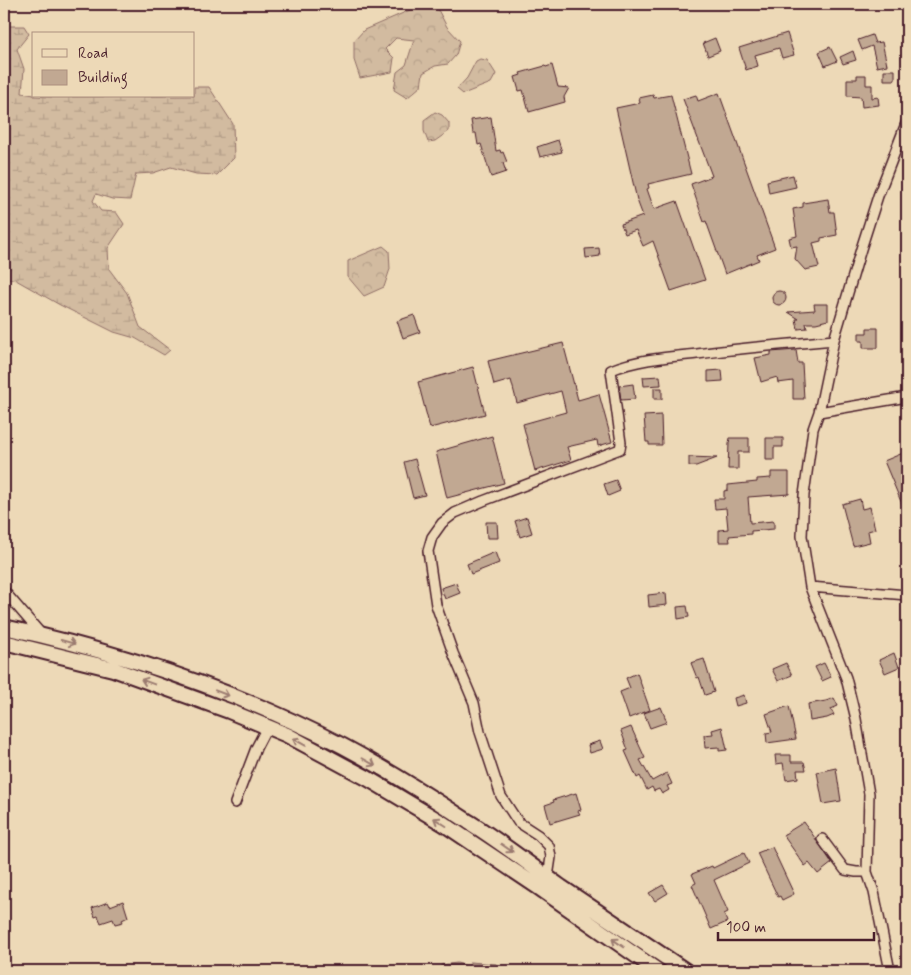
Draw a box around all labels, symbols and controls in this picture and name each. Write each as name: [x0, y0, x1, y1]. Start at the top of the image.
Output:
legend: [32, 32, 195, 98]
text: Road: [78, 44, 108, 64]
text: Building: [78, 68, 128, 89]
one-way arrow: [60, 638, 76, 648]
one-way arrow: [141, 677, 157, 686]
one-way arrow: [214, 689, 230, 698]
one-way arrow: [292, 737, 307, 746]
one-way arrow: [362, 757, 376, 767]
one-way arrow: [434, 817, 448, 827]
one-way arrow: [500, 843, 514, 853]
scale bar: [718, 910, 875, 942]
text: 100 m: [726, 918, 766, 938]
one-way arrow: [611, 938, 625, 948]

